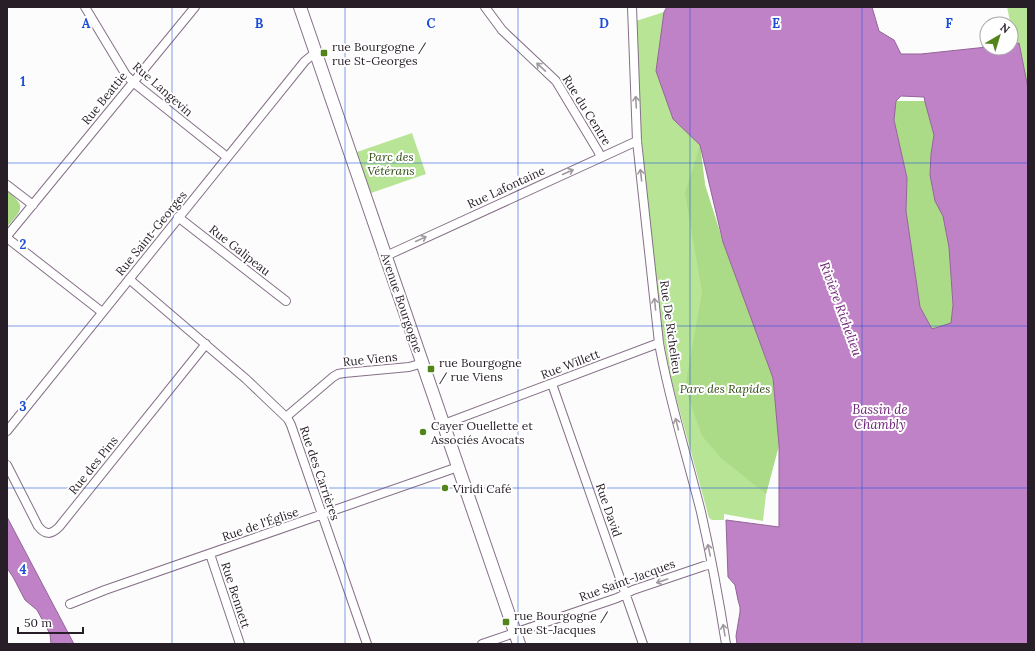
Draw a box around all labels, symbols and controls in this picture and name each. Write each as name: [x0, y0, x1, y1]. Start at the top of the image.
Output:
text: A: [82, 15, 91, 32]
text: B: [255, 15, 264, 32]
text: C: [427, 15, 436, 32]
text: D: [599, 15, 609, 32]
text: E: [772, 15, 780, 32]
text: F: [945, 15, 953, 32]
north arrow: [979, 16, 1019, 56]
text: N: [997, 20, 1013, 37]
place label: rue Bourgogne / rue St-Georges: [332, 39, 427, 68]
marker: rue Bourgogne / rue St-Georges: [319, 48, 329, 58]
street label: Rue Langevin: [130, 59, 196, 119]
one-way arrow: [536, 62, 546, 72]
street label: Rue Beattie: [78, 68, 130, 127]
street label: Rue du Centre: [559, 72, 615, 148]
text: 1: [20, 73, 26, 90]
one-way arrow: [632, 96, 640, 109]
park label: Parc des Vétérans: [367, 149, 415, 178]
street label: Rue Lafontaine: [465, 162, 548, 212]
one-way arrow: [562, 168, 574, 175]
one-way arrow: [638, 169, 645, 182]
street label: Rue Saint-Georges: [112, 187, 190, 278]
street label: Rue Galipeau: [207, 222, 273, 278]
one-way arrow: [415, 235, 427, 243]
text: 2: [20, 236, 27, 253]
street label: Avenue Bourgogne: [378, 250, 426, 355]
water label: Rivière Richelieu: [816, 260, 866, 359]
street label: Rue De Richelieu: [657, 279, 685, 375]
one-way arrow: [651, 298, 659, 311]
street label: Rue Willett: [538, 346, 602, 382]
street label: Rue Viens: [342, 349, 398, 369]
place label: rue Bourgogne / rue Viens: [439, 355, 522, 385]
marker: rue Bourgogne / rue Viens: [426, 364, 436, 374]
park label: Parc des Rapides: [680, 381, 770, 396]
text: 3: [19, 398, 27, 415]
water label: Bassin de Chambly: [852, 401, 908, 433]
place label: Cayer Ouellette et Associés Avocats: [430, 418, 533, 447]
one-way arrow: [673, 418, 681, 431]
street label: Rue des Carrières: [297, 424, 343, 523]
marker: Cayer Ouellette et Associés Avocats: [418, 427, 428, 437]
street label: Rue des Pins: [65, 433, 121, 497]
place label: Viridi Café: [452, 481, 512, 496]
street label: Rue David: [593, 481, 625, 539]
marker: Viridi Café: [440, 483, 450, 493]
street label: Rue de l'Église: [220, 504, 301, 544]
one-way arrow: [705, 544, 713, 557]
street label: Rue Saint-Jacques: [577, 556, 677, 604]
street label: Rue Bennett: [218, 560, 254, 630]
text: 4: [19, 561, 27, 578]
one-way arrow: [656, 577, 668, 585]
place label: rue Bourgogne / rue St-Jacques: [514, 608, 609, 637]
scale bar: [18, 609, 83, 635]
text: 50 m: [24, 615, 52, 630]
marker: rue Bourgogne / rue St-Jacques: [501, 617, 511, 627]
one-way arrow: [720, 624, 728, 637]

